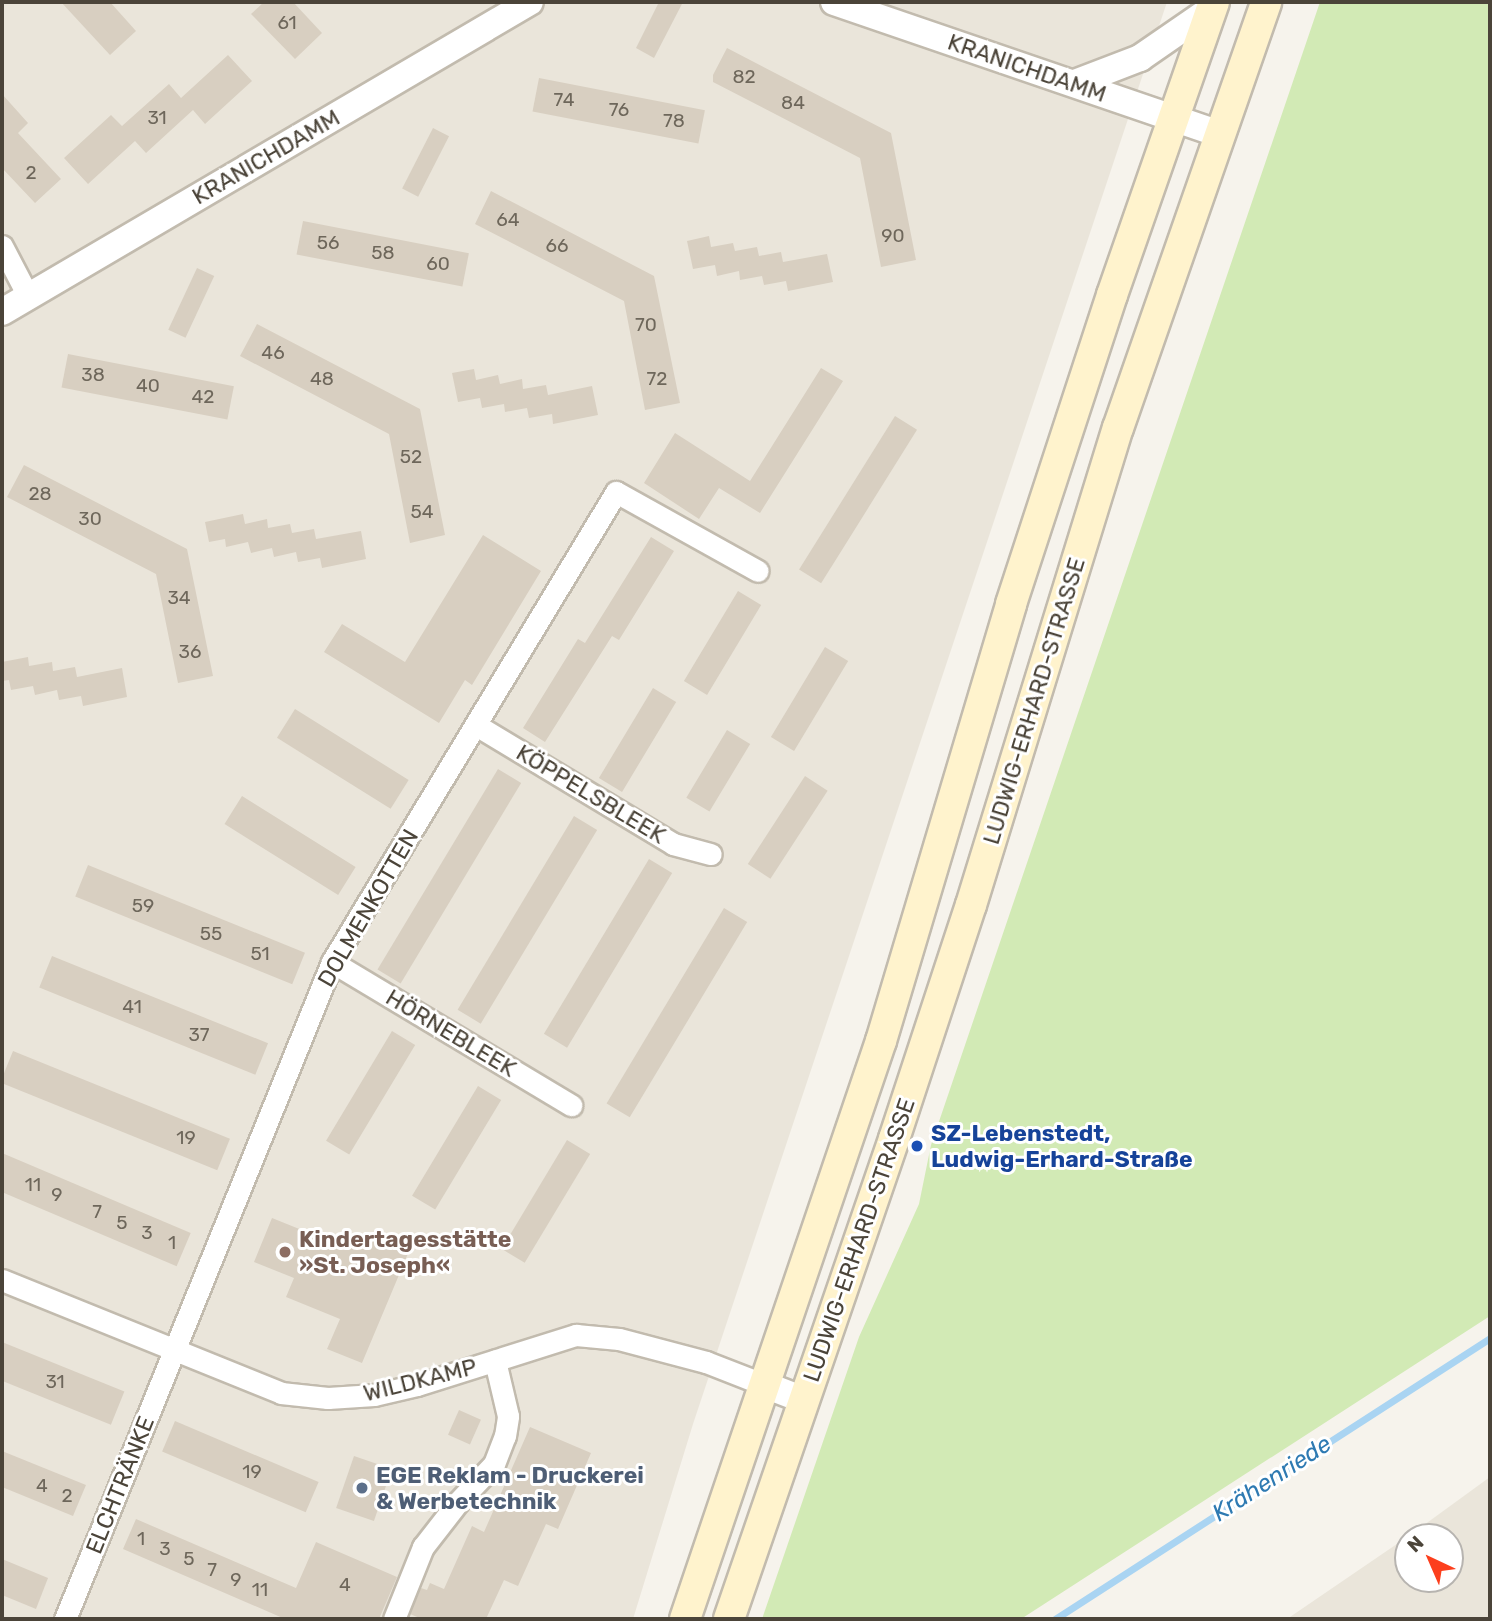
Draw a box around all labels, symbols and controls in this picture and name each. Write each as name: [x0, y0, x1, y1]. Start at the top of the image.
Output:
house number: 61: [277, 12, 297, 34]
street label: KRANICHDAMM: [944, 28, 1110, 108]
house number: 82: [732, 66, 756, 88]
house number: 74: [554, 89, 574, 111]
house number: 84: [781, 92, 805, 114]
house number: 76: [609, 99, 629, 121]
street label: KRANICHDAMM: [187, 104, 345, 210]
house number: 31: [147, 107, 167, 129]
house number: 78: [663, 110, 685, 132]
house number: 2: [25, 162, 37, 184]
house number: 64: [496, 209, 520, 231]
house number: 90: [881, 225, 905, 247]
house number: 56: [317, 232, 339, 254]
house number: 66: [546, 235, 568, 257]
house number: 58: [371, 242, 395, 264]
house number: 60: [426, 253, 450, 275]
house number: 70: [635, 314, 657, 336]
house number: 46: [261, 342, 285, 364]
house number: 38: [81, 364, 105, 386]
house number: 48: [310, 368, 334, 390]
house number: 72: [647, 368, 667, 390]
house number: 40: [136, 375, 160, 397]
house number: 42: [192, 386, 214, 408]
house number: 52: [400, 446, 422, 468]
house number: 28: [28, 483, 52, 505]
house number: 54: [410, 501, 434, 523]
house number: 30: [78, 508, 102, 530]
street label: LUDWIG-ERHARD-STRASSE: [977, 554, 1091, 848]
house number: 34: [167, 587, 191, 609]
house number: 36: [179, 641, 201, 663]
street label: KÖPPELSBLEEK: [511, 739, 671, 849]
street label: DOLMENKOTTEN: [312, 824, 424, 992]
house number: 59: [132, 895, 154, 917]
house number: 55: [200, 923, 222, 945]
house number: 51: [250, 943, 270, 965]
street label: HÖRNEBLEEK: [381, 983, 521, 1083]
house number: 41: [122, 996, 142, 1018]
house number: 37: [188, 1024, 210, 1046]
street label: LUDWIG-ERHARD-STRASSE: [797, 1094, 921, 1386]
place label: SZ-Lebenstedt, Ludwig-Erhard-Straße: [931, 1119, 1193, 1173]
house number: 19: [176, 1127, 196, 1149]
marker: SZ-Lebenstedt, Ludwig-Erhard-Straße: [909, 1138, 925, 1154]
house number: 11: [25, 1174, 41, 1196]
house number: 9: [51, 1184, 63, 1206]
house number: 7: [92, 1201, 102, 1223]
house number: 5: [116, 1212, 128, 1234]
house number: 3: [141, 1222, 153, 1244]
place label: Kindertagesstätte »St. Joseph«: [299, 1225, 512, 1279]
house number: 1: [168, 1232, 176, 1254]
marker: Kindertagesstätte »St. Joseph«: [277, 1244, 293, 1260]
street label: WILDKAMP: [361, 1353, 479, 1407]
house number: 31: [45, 1371, 65, 1393]
street label: ELCHTRÄNKE: [80, 1412, 160, 1558]
water label: Krähenriede: [1207, 1430, 1337, 1528]
house number: 19: [242, 1461, 262, 1483]
place label: EGE Reklam - Druckerei & Werbetechnik: [376, 1461, 644, 1515]
house number: 4: [36, 1475, 48, 1497]
marker: EGE Reklam - Druckerei & Werbetechnik: [354, 1480, 370, 1496]
house number: 2: [61, 1485, 73, 1507]
north arrow: [1394, 1523, 1464, 1593]
house number: 1: [137, 1528, 145, 1550]
text: N: [1403, 1531, 1428, 1557]
house number: 3: [159, 1538, 171, 1560]
house number: 5: [183, 1548, 195, 1570]
house number: 7: [207, 1559, 217, 1581]
house number: 9: [230, 1569, 242, 1591]
house number: 4: [339, 1574, 351, 1596]
house number: 11: [252, 1579, 268, 1601]

